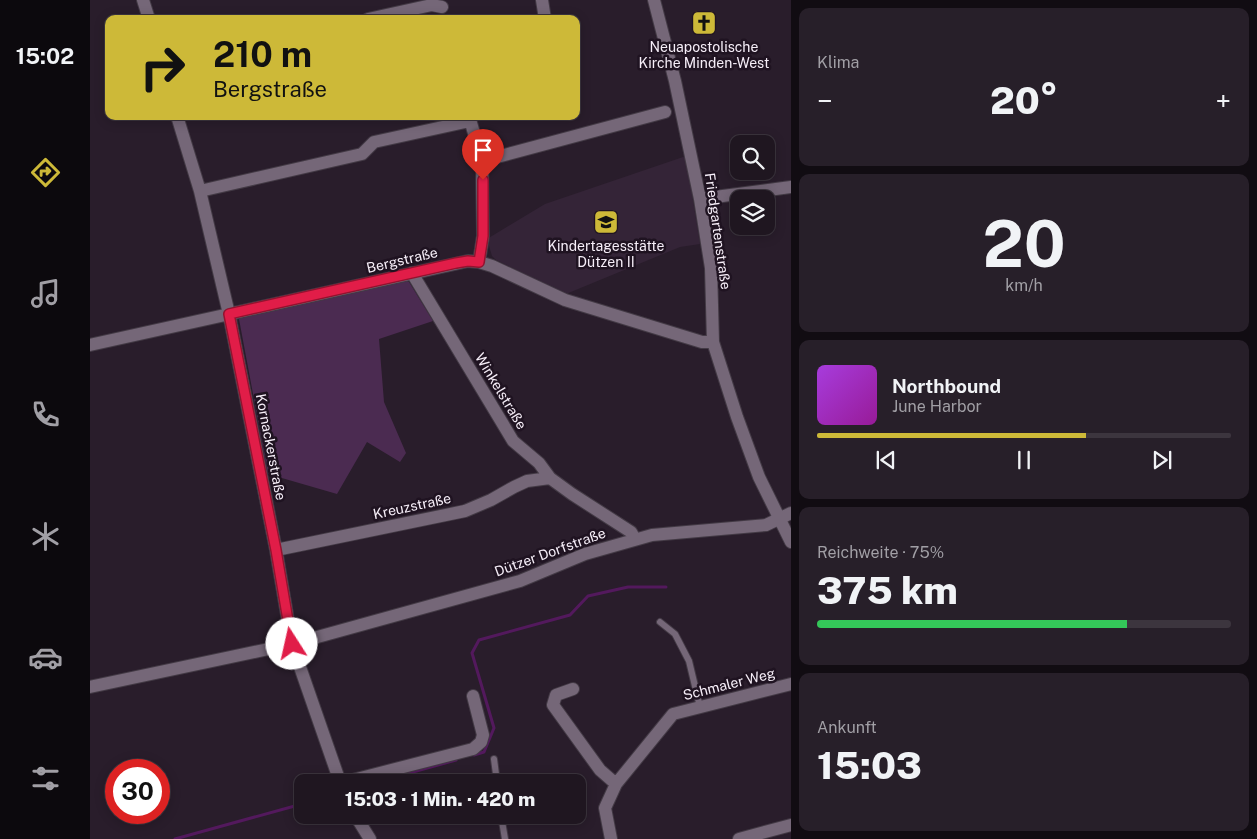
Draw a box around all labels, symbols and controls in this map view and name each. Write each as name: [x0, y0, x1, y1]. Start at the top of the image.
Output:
church icon: Neuapostolische Kirche Minden-West: [691, 10, 717, 36]
text: 210 m: [213, 34, 312, 75]
icon: right: [130, 35, 195, 100]
place label: Neuapostolische Kirche Minden-West: [639, 39, 769, 71]
text: 15:02: [16, 43, 74, 69]
text: Klima: [817, 53, 859, 72]
text: Bergstraße: [213, 76, 327, 102]
text: 20°: [990, 78, 1058, 123]
text: −: [817, 84, 833, 117]
text: +: [1215, 84, 1231, 117]
pin: [462, 129, 504, 180]
map controls: [730, 135, 775, 235]
button: search: [730, 135, 775, 180]
icon: arrive: [469, 136, 497, 164]
icon: directions: [28, 155, 63, 190]
street label: Friedgartenstraße: [702, 172, 734, 290]
button: layers: [730, 190, 775, 235]
text: 20: [982, 205, 1066, 282]
school or university icon: Kindertagesstätte Dützen II: [593, 209, 619, 235]
place label: Kindertagesstätte Dützen II: [547, 238, 665, 270]
street label: Bergstraße: [365, 244, 439, 276]
icon: music: [28, 276, 63, 311]
text: km/h: [1005, 276, 1043, 295]
street label: Winkelstraße: [472, 350, 530, 432]
text: Northbound: [892, 375, 1001, 397]
street label: Kornackerstraße: [253, 392, 289, 502]
icon: phone: [28, 397, 63, 432]
text: June Harbor: [892, 397, 982, 416]
icon: previous: [872, 446, 900, 474]
icon: pause: [1010, 446, 1038, 474]
icon: next: [1148, 446, 1176, 474]
street label: Kreuzstraße: [372, 490, 452, 522]
icon: climate: [28, 519, 63, 554]
street label: Dützer Dorfstraße: [492, 524, 608, 580]
text: Reichweite · 75%: [817, 543, 944, 562]
text: 375 km: [817, 568, 958, 613]
position arrow: [265, 617, 317, 669]
icon: car: [28, 640, 63, 675]
street label: Schmaler Weg: [681, 665, 777, 703]
text: Ankunft: [817, 718, 877, 737]
text: 15:03: [817, 743, 922, 788]
speed limit sign: 30: [105, 759, 170, 824]
icon: filters: [28, 761, 63, 796]
text: 15:03 · 1 Min. · 420 m: [345, 788, 535, 810]

